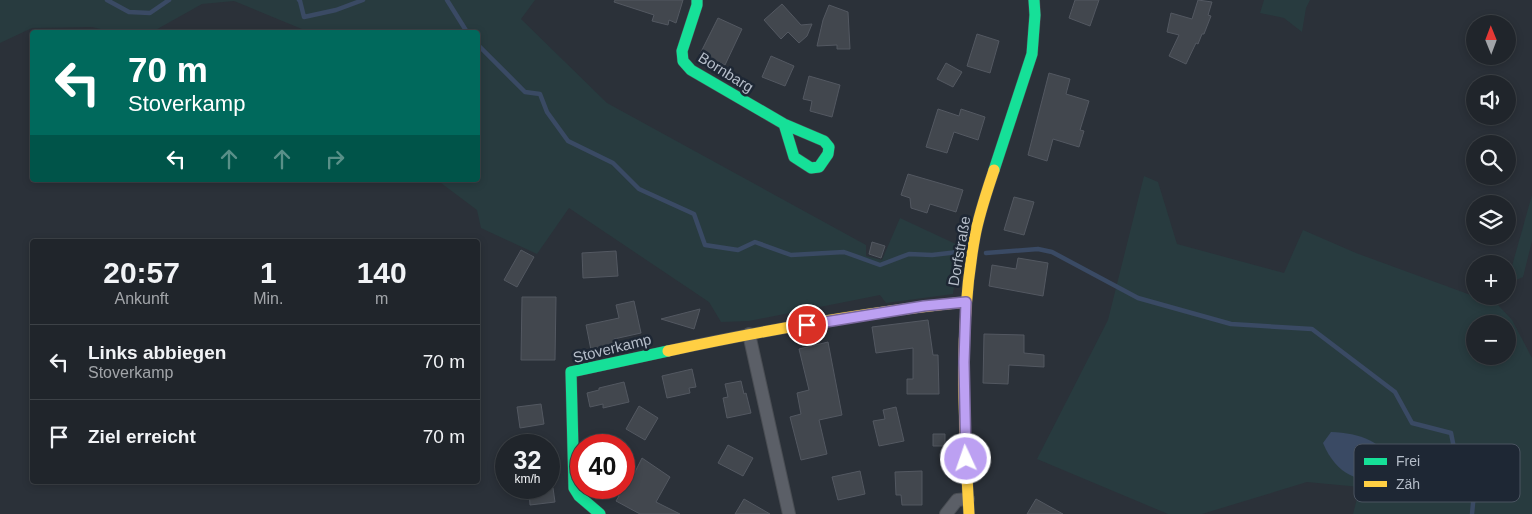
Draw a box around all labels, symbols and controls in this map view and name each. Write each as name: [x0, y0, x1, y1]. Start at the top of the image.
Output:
north arrow: [1466, 15, 1516, 65]
map controls: [1466, 15, 1516, 365]
street label: Bornbarg: [695, 48, 757, 96]
icon: left: [45, 50, 110, 115]
text: 70 m: [128, 50, 208, 89]
button: sound: [1466, 75, 1516, 125]
text: Stoverkamp: [128, 91, 245, 116]
button: search: [1466, 135, 1516, 185]
icon: left: [162, 145, 190, 173]
icon: ahead: [215, 145, 243, 173]
icon: ahead: [268, 145, 296, 173]
icon: right: [321, 145, 349, 173]
button: layers: [1466, 195, 1516, 245]
street label: Dorfstraße: [944, 215, 974, 287]
button: +: [1466, 255, 1516, 305]
text: 20:57: [103, 256, 180, 289]
text: 1: [260, 256, 277, 289]
text: 140: [357, 256, 407, 289]
text: Ankunft: [114, 290, 169, 307]
text: Min.: [253, 290, 283, 307]
text: m: [375, 290, 388, 307]
pin: [786, 304, 828, 346]
icon: arrive: [793, 311, 821, 339]
button: −: [1466, 315, 1516, 365]
street label: Stoverkamp: [571, 330, 653, 366]
text: Links abbiegen: [88, 342, 226, 363]
icon: left: [45, 348, 73, 376]
text: 70 m: [423, 351, 465, 372]
text: Stoverkamp: [88, 364, 173, 381]
icon: arrive: [45, 423, 73, 451]
text: Ziel erreicht: [88, 426, 196, 447]
text: 70 m: [423, 426, 465, 447]
position arrow: [939, 432, 991, 484]
speed limit sign: 40: [570, 434, 635, 499]
legend: [1354, 444, 1520, 502]
text: 32: [514, 446, 541, 474]
text: Frei: [1396, 453, 1420, 469]
text: km/h: [514, 472, 541, 486]
text: Zäh: [1396, 476, 1420, 492]

